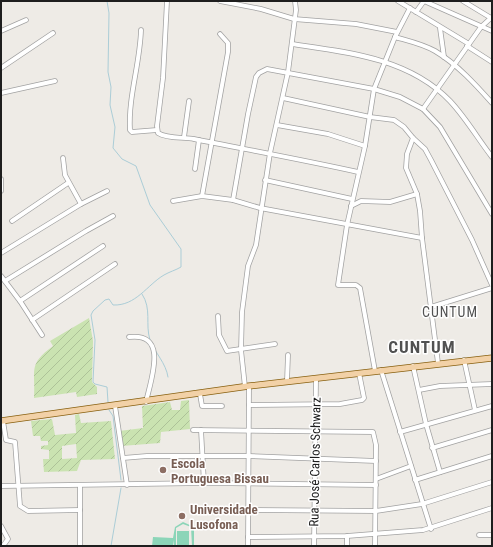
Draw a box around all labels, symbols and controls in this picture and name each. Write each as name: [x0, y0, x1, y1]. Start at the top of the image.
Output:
district label: CUNTUM: [422, 304, 478, 320]
district label: CUNTUM: [388, 337, 456, 357]
street label: Rua José Carlos Schwarz: [306, 397, 324, 527]
place label: Escola Portuguesa Bissau: [171, 456, 269, 486]
marker: Escola Portuguesa Bissau: [158, 465, 168, 475]
place label: Universidade Lusofona: [190, 502, 258, 532]
marker: Universidade Lusofona: [177, 511, 187, 521]

